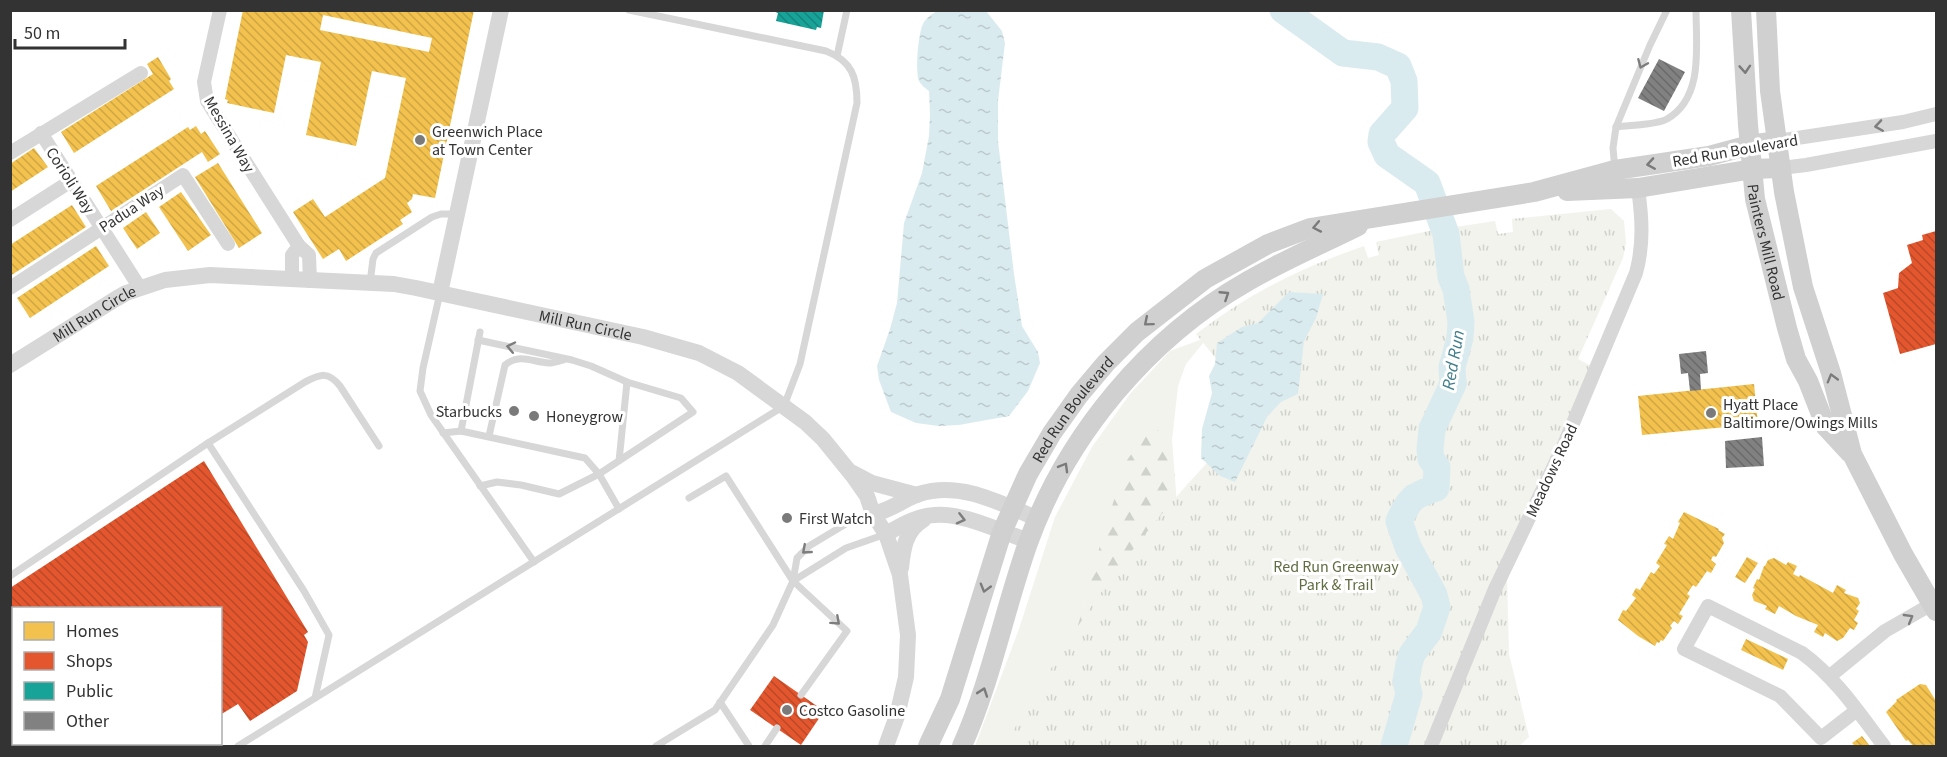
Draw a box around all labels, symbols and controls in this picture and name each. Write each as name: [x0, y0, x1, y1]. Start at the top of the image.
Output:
scale bar: [15, 12, 124, 50]
text: 50 m: [24, 21, 60, 46]
one-way arrow: [1637, 57, 1649, 68]
one-way arrow: [1738, 64, 1751, 73]
street label: Messina Way: [198, 92, 260, 177]
one-way arrow: [1875, 119, 1884, 131]
place label: Greenwich Place at Town Center: [432, 121, 543, 161]
street label: Red Run Boulevard: [1671, 129, 1800, 173]
marker: Greenwich Place at Town Center: [413, 133, 427, 147]
street label: Corioli Way: [40, 143, 100, 218]
one-way arrow: [1647, 158, 1656, 170]
street label: Padua Way: [95, 179, 169, 238]
street label: Painters Mill Road: [1742, 183, 1790, 303]
one-way arrow: [1312, 220, 1322, 233]
street label: Mill Run Circle: [49, 280, 139, 348]
one-way arrow: [1219, 291, 1229, 303]
street label: Mill Run Circle: [537, 305, 634, 346]
one-way arrow: [1144, 315, 1155, 326]
water label: Red Run: [1436, 328, 1471, 392]
one-way arrow: [507, 342, 517, 355]
street label: Red Run Boulevard: [1027, 351, 1119, 467]
one-way arrow: [1827, 373, 1839, 383]
place label: Hyatt Place Baltimore/Owings Mills: [1723, 394, 1878, 434]
place label: Starbucks: [436, 401, 502, 423]
marker: Starbucks: [507, 404, 521, 418]
place label: Honeygrow: [546, 406, 623, 428]
marker: Hyatt Place Baltimore/Owings Mills: [1704, 406, 1718, 420]
marker: Honeygrow: [527, 409, 541, 423]
street label: Meadows Road: [1521, 420, 1583, 521]
one-way arrow: [1057, 463, 1068, 473]
place label: First Watch: [799, 508, 873, 530]
marker: First Watch: [780, 511, 794, 525]
one-way arrow: [956, 511, 966, 524]
one-way arrow: [802, 543, 813, 554]
park label: Red Run Greenway Park & Trail: [1273, 556, 1399, 596]
one-way arrow: [979, 583, 992, 593]
legend: [12, 607, 222, 745]
one-way arrow: [830, 614, 840, 625]
one-way arrow: [1903, 614, 1913, 625]
text: Homes: [66, 619, 119, 644]
text: Shops: [66, 649, 113, 674]
text: Public: [66, 679, 113, 704]
one-way arrow: [975, 687, 988, 698]
place label: Costco Gasoline: [799, 700, 905, 722]
marker: Costco Gasoline: [780, 703, 794, 717]
text: Other: [66, 709, 110, 734]

